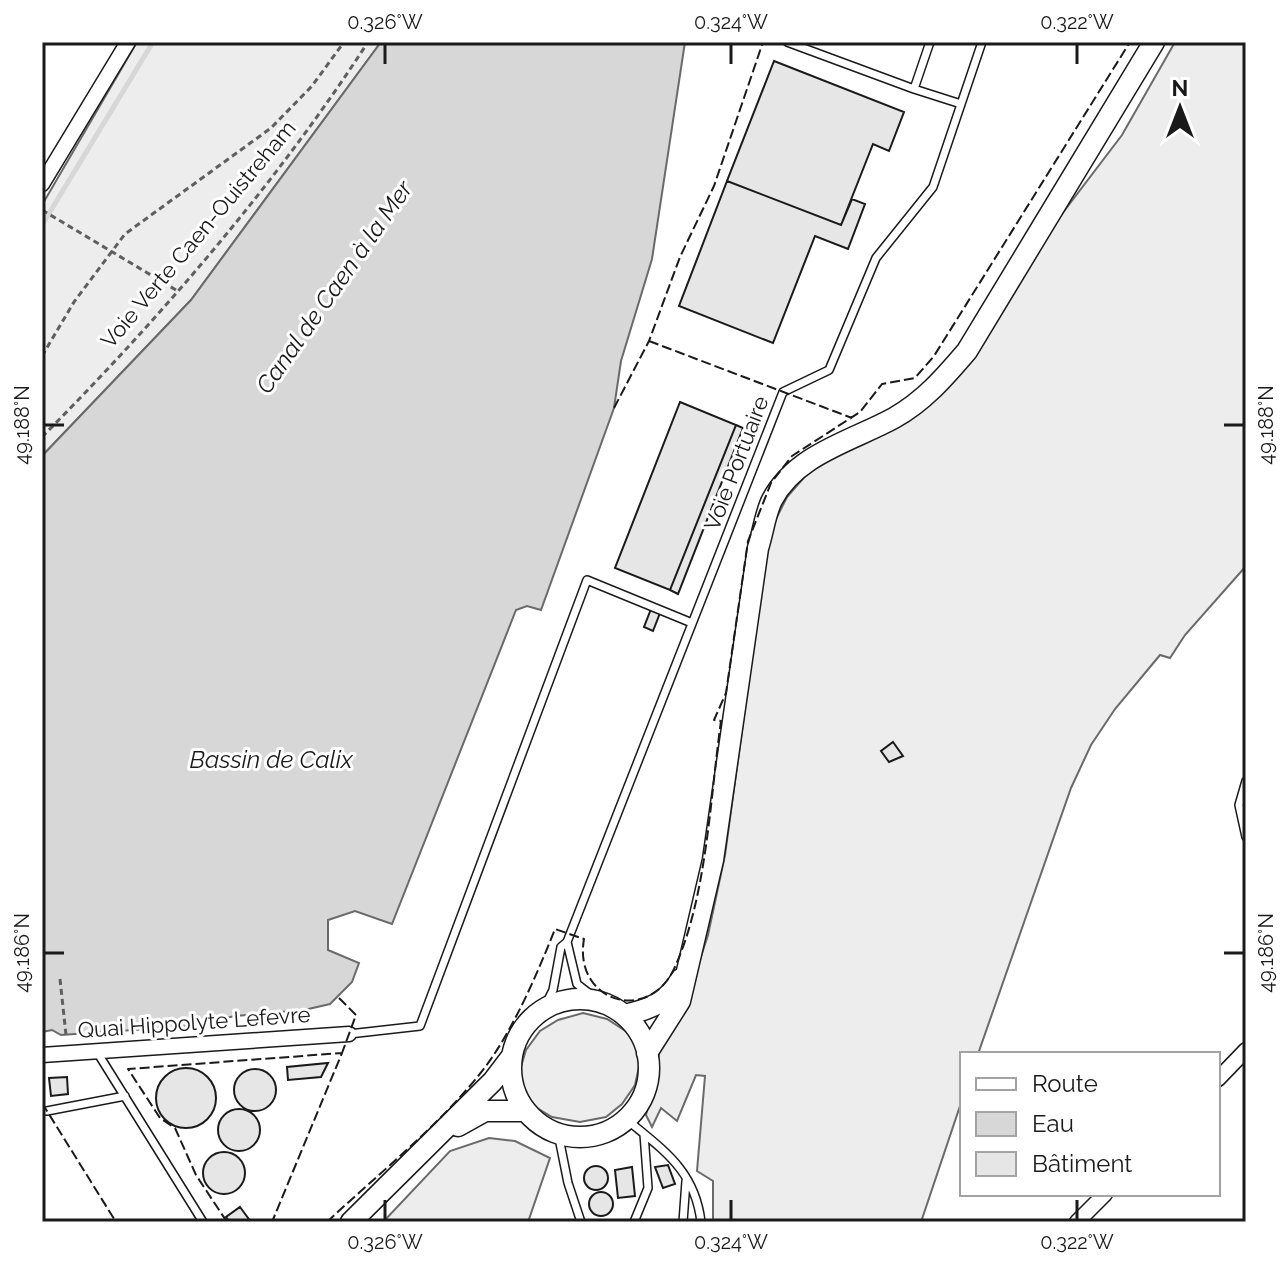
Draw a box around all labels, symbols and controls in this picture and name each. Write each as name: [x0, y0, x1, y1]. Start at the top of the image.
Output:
text: 0.326°W: [347, 10, 423, 34]
text: 0.324°W: [694, 10, 768, 34]
text: 0.322°W: [1040, 10, 1114, 34]
north arrow: [1140, 68, 1220, 148]
text: N: [1172, 75, 1188, 101]
street label: Voie Verte Caen-Ouistreham: [95, 115, 301, 353]
water label: Canal de Caen à la Mer: [250, 174, 419, 399]
text: 49.188°N: [10, 385, 34, 465]
text: 49.188°N: [1254, 385, 1278, 465]
street label: Voie Portuaire: [698, 392, 774, 534]
water label: Bassin de Calix: [190, 745, 354, 774]
text: 49.186°N: [10, 913, 34, 993]
text: 49.186°N: [1254, 913, 1278, 993]
street label: Quai Hippolyte Lefevre: [77, 1001, 311, 1043]
legend: [960, 1052, 1220, 1196]
text: Route: [1032, 1069, 1098, 1098]
text: Eau: [1032, 1109, 1074, 1138]
text: Bâtiment: [1032, 1149, 1132, 1178]
text: 0.326°W: [347, 1230, 423, 1254]
text: 0.324°W: [694, 1230, 768, 1254]
text: 0.322°W: [1040, 1230, 1114, 1254]

